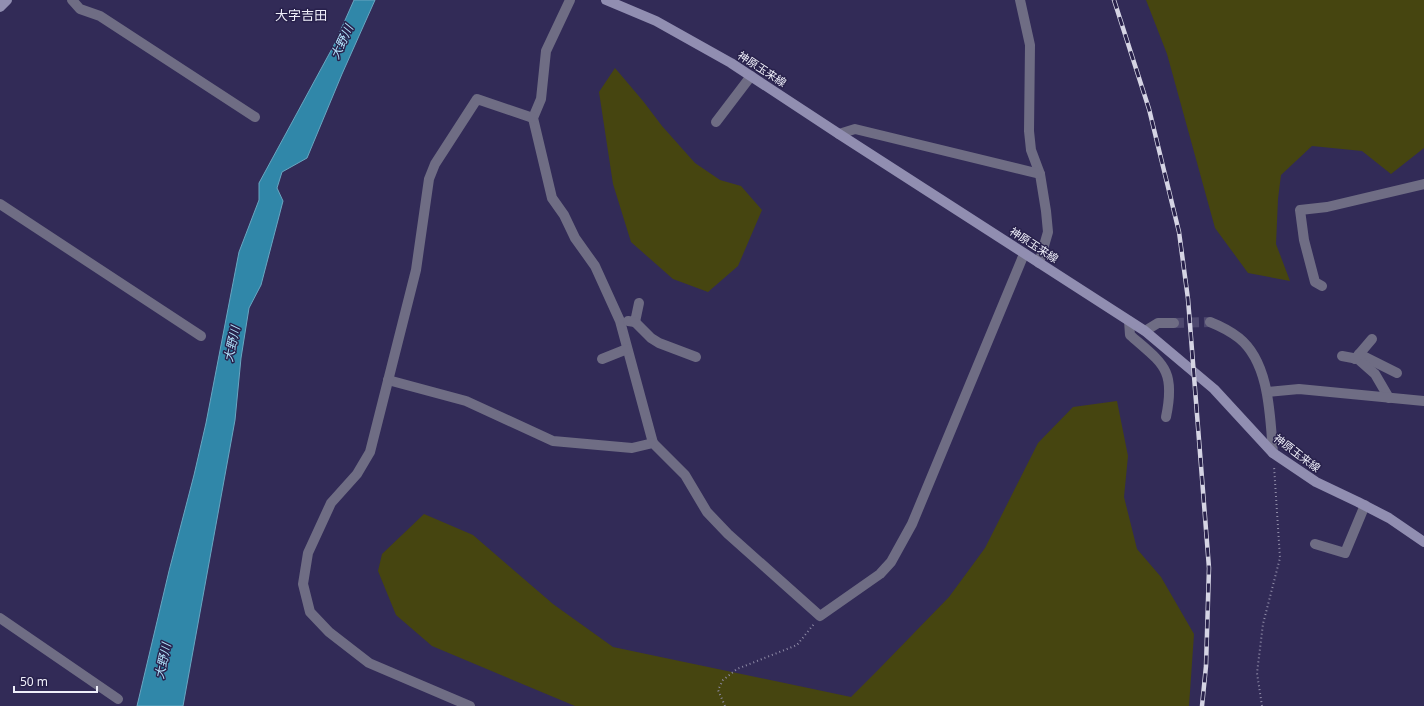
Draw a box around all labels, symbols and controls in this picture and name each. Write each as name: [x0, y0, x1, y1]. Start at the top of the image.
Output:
district label: 大字吉田: [275, 6, 327, 24]
water label: 大野川: [326, 20, 358, 62]
street label: 神原玉来線: [735, 47, 789, 90]
street label: 神原玉来線: [1007, 223, 1061, 266]
water label: 大野川: [219, 323, 244, 363]
street label: 神原玉来線: [1271, 430, 1324, 475]
water label: 大野川: [150, 640, 175, 680]
scale bar: [14, 668, 97, 694]
text: 50 m: [20, 673, 48, 690]

